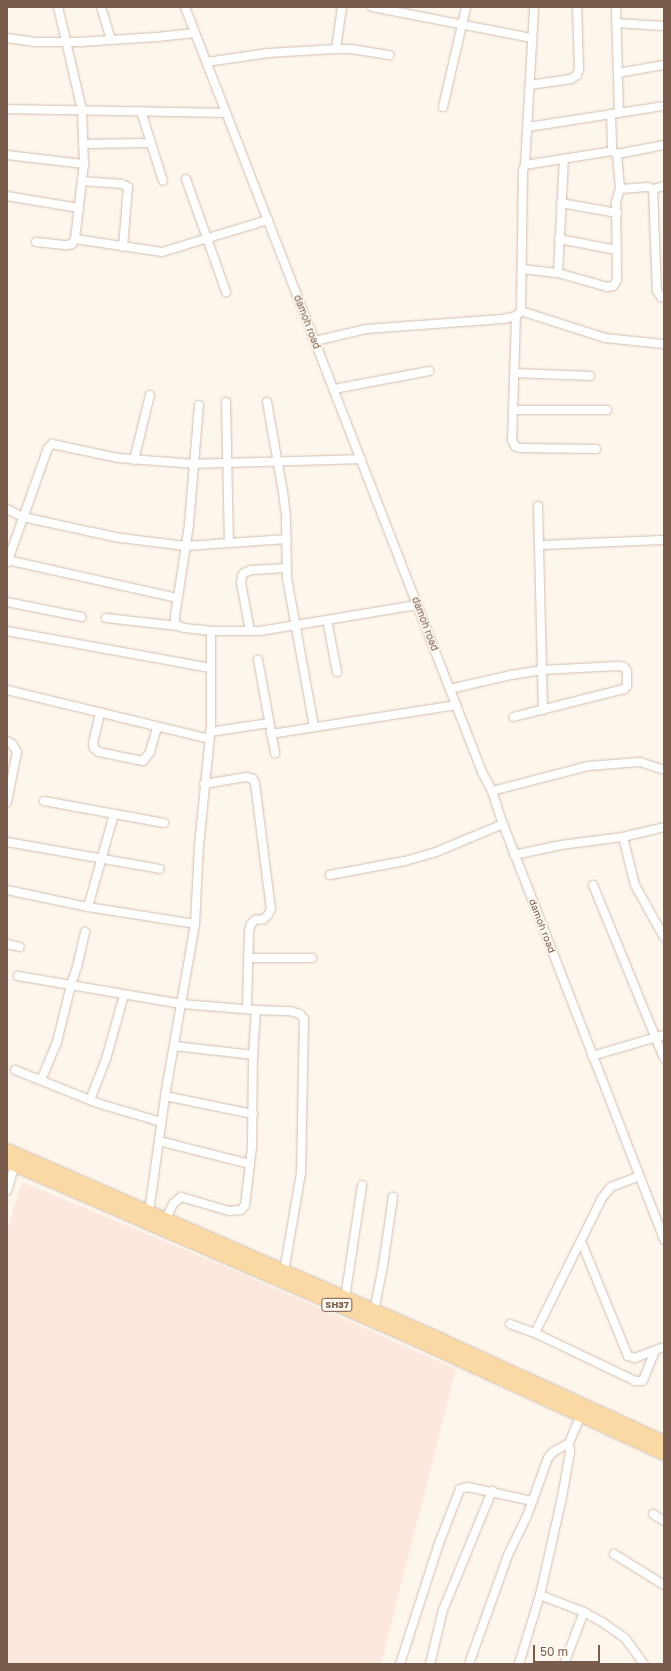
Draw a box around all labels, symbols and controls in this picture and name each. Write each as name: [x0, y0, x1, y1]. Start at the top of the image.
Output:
street label: damoh road: [291, 293, 323, 351]
street label: damoh road: [409, 595, 441, 653]
street label: damoh road: [526, 897, 558, 955]
road number: SH37: [321, 1298, 353, 1312]
scale bar: [535, 1637, 602, 1663]
text: 50 m: [540, 1644, 568, 1659]

